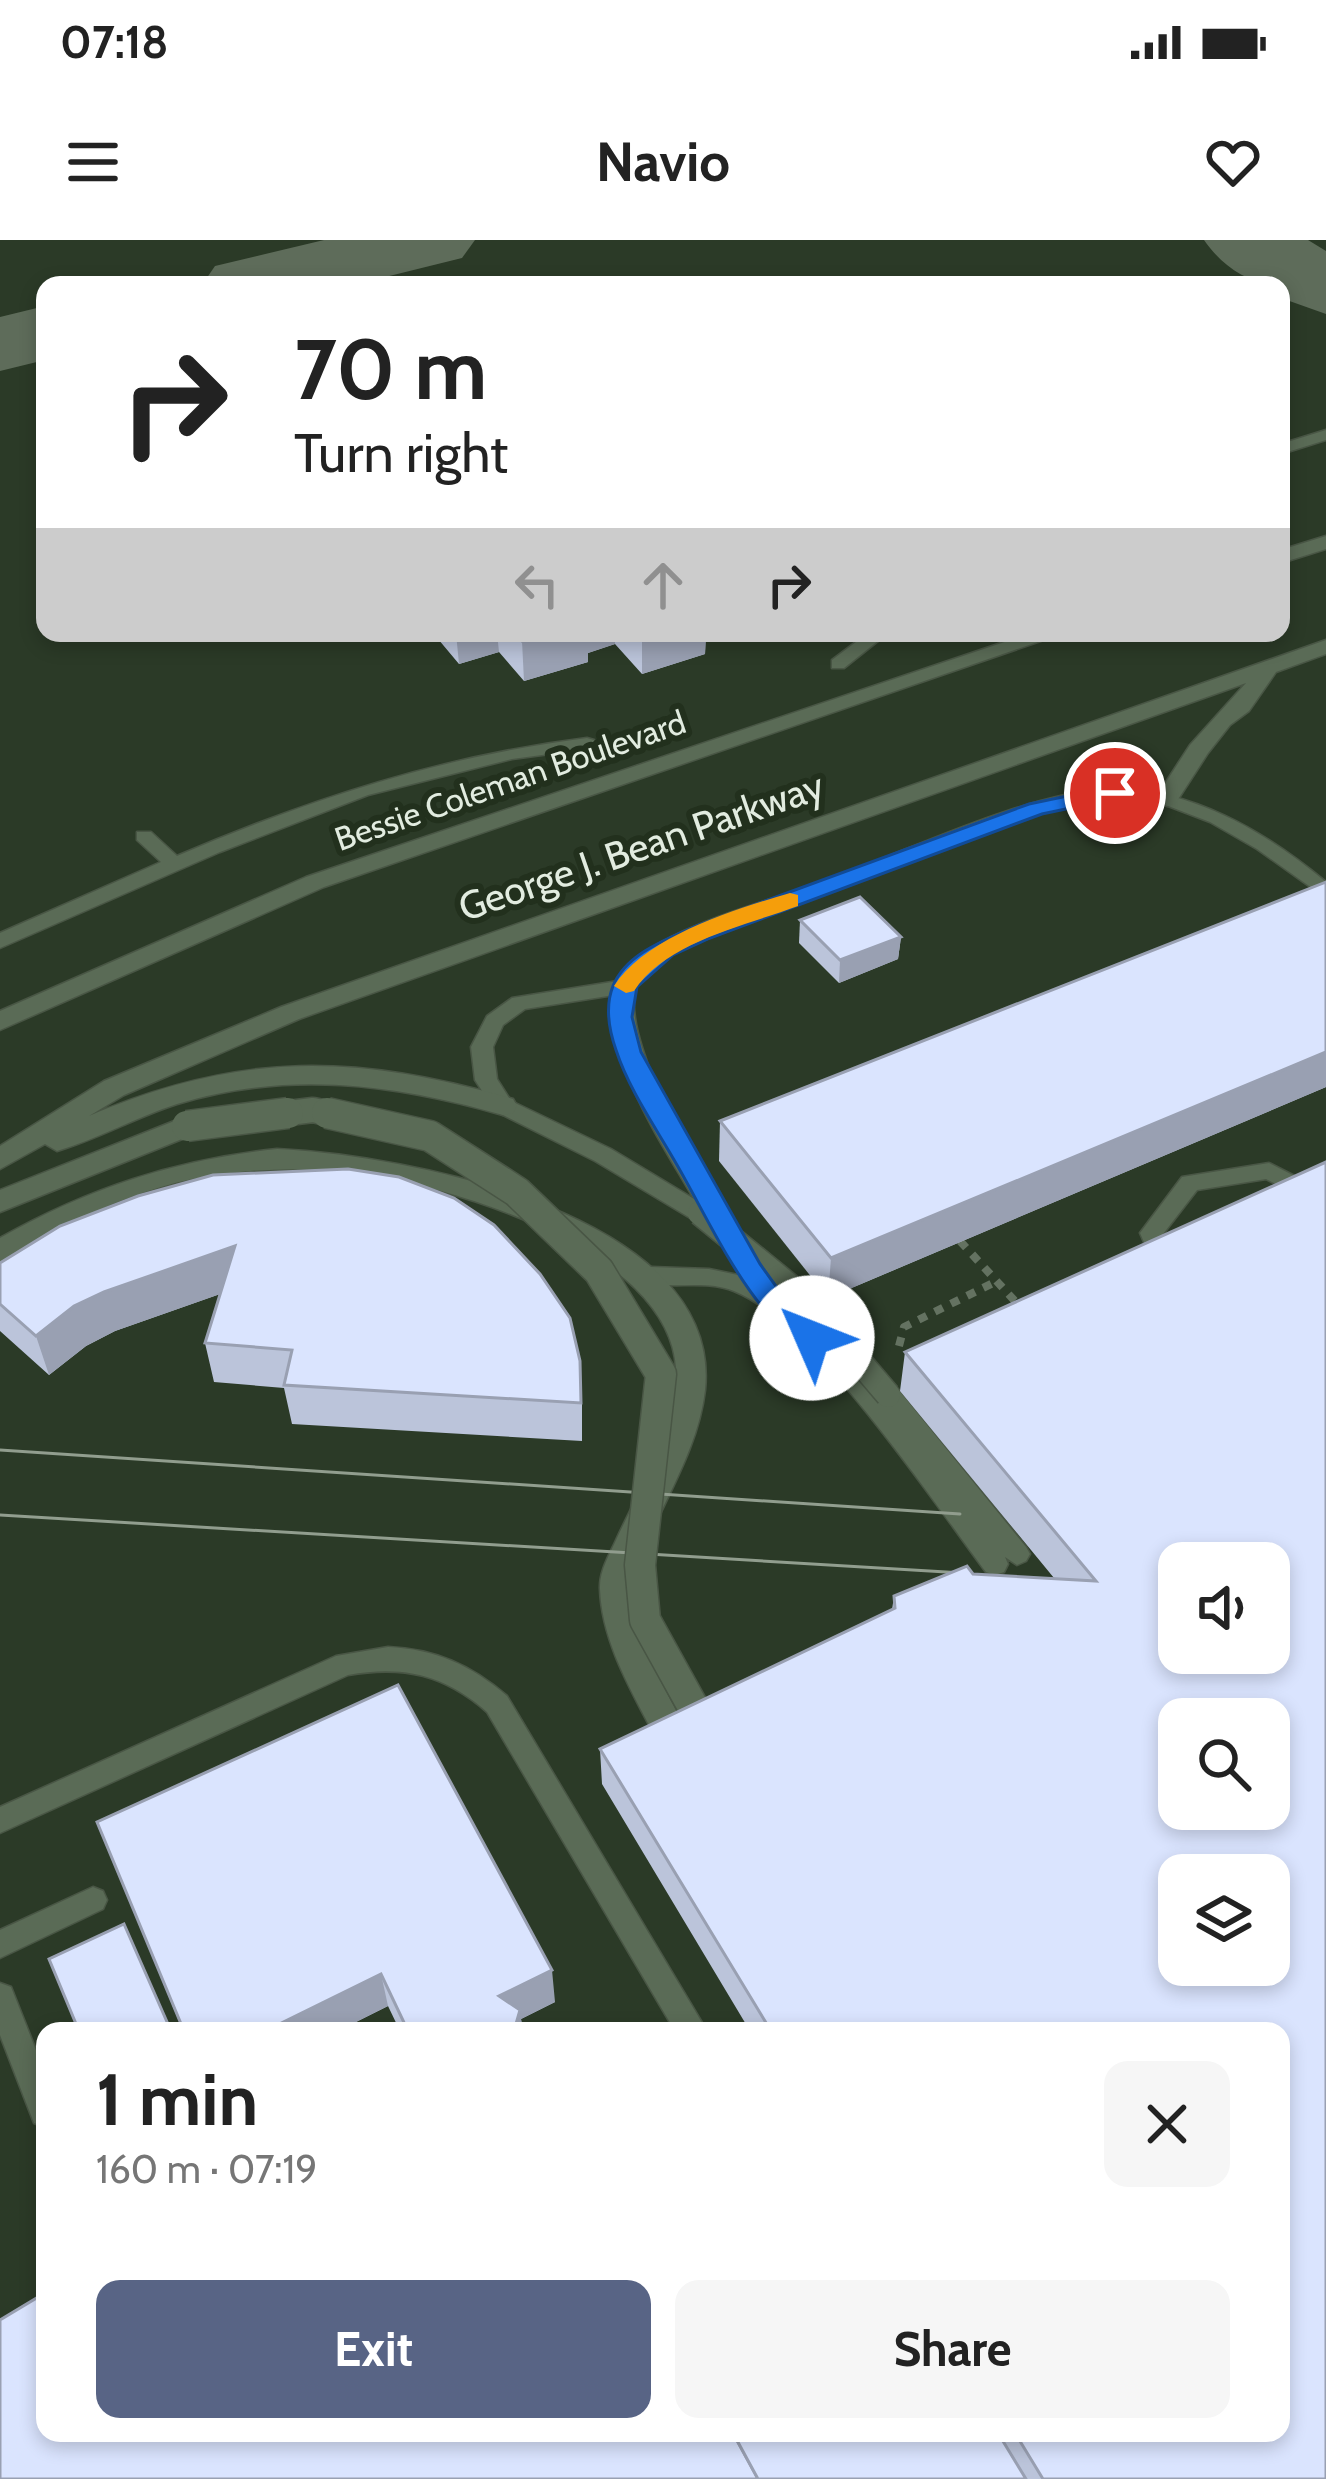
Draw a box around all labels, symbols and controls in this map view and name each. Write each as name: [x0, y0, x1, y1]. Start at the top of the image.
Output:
text: 07:18: [60, 15, 169, 69]
icon: menu: [60, 129, 126, 195]
text: Navio: [596, 129, 730, 195]
icon: heart: [1200, 129, 1266, 195]
text: 70 m: [294, 318, 487, 420]
icon: right: [96, 324, 252, 480]
text: Turn right: [294, 420, 508, 486]
icon: left: [504, 552, 570, 618]
icon: ahead: [630, 552, 696, 618]
icon: right: [756, 552, 822, 618]
street label: Bessie Coleman Boulevard: [329, 701, 691, 859]
pin: [1064, 742, 1166, 844]
icon: arrive: [1082, 760, 1148, 826]
street label: George J. Bean Parkway: [452, 761, 830, 931]
position arrow: [749, 1275, 875, 1401]
map controls: [1158, 1542, 1290, 1986]
button: sound: [1158, 1542, 1290, 1674]
button: search: [1158, 1698, 1290, 1830]
button: layers: [1158, 1854, 1290, 1986]
text: 1 min: [96, 2056, 258, 2143]
button: close: [1104, 2061, 1230, 2187]
text: 160 m · 07:19: [96, 2145, 317, 2193]
button: Exit: [96, 2280, 651, 2418]
button: Share: [675, 2280, 1230, 2418]

